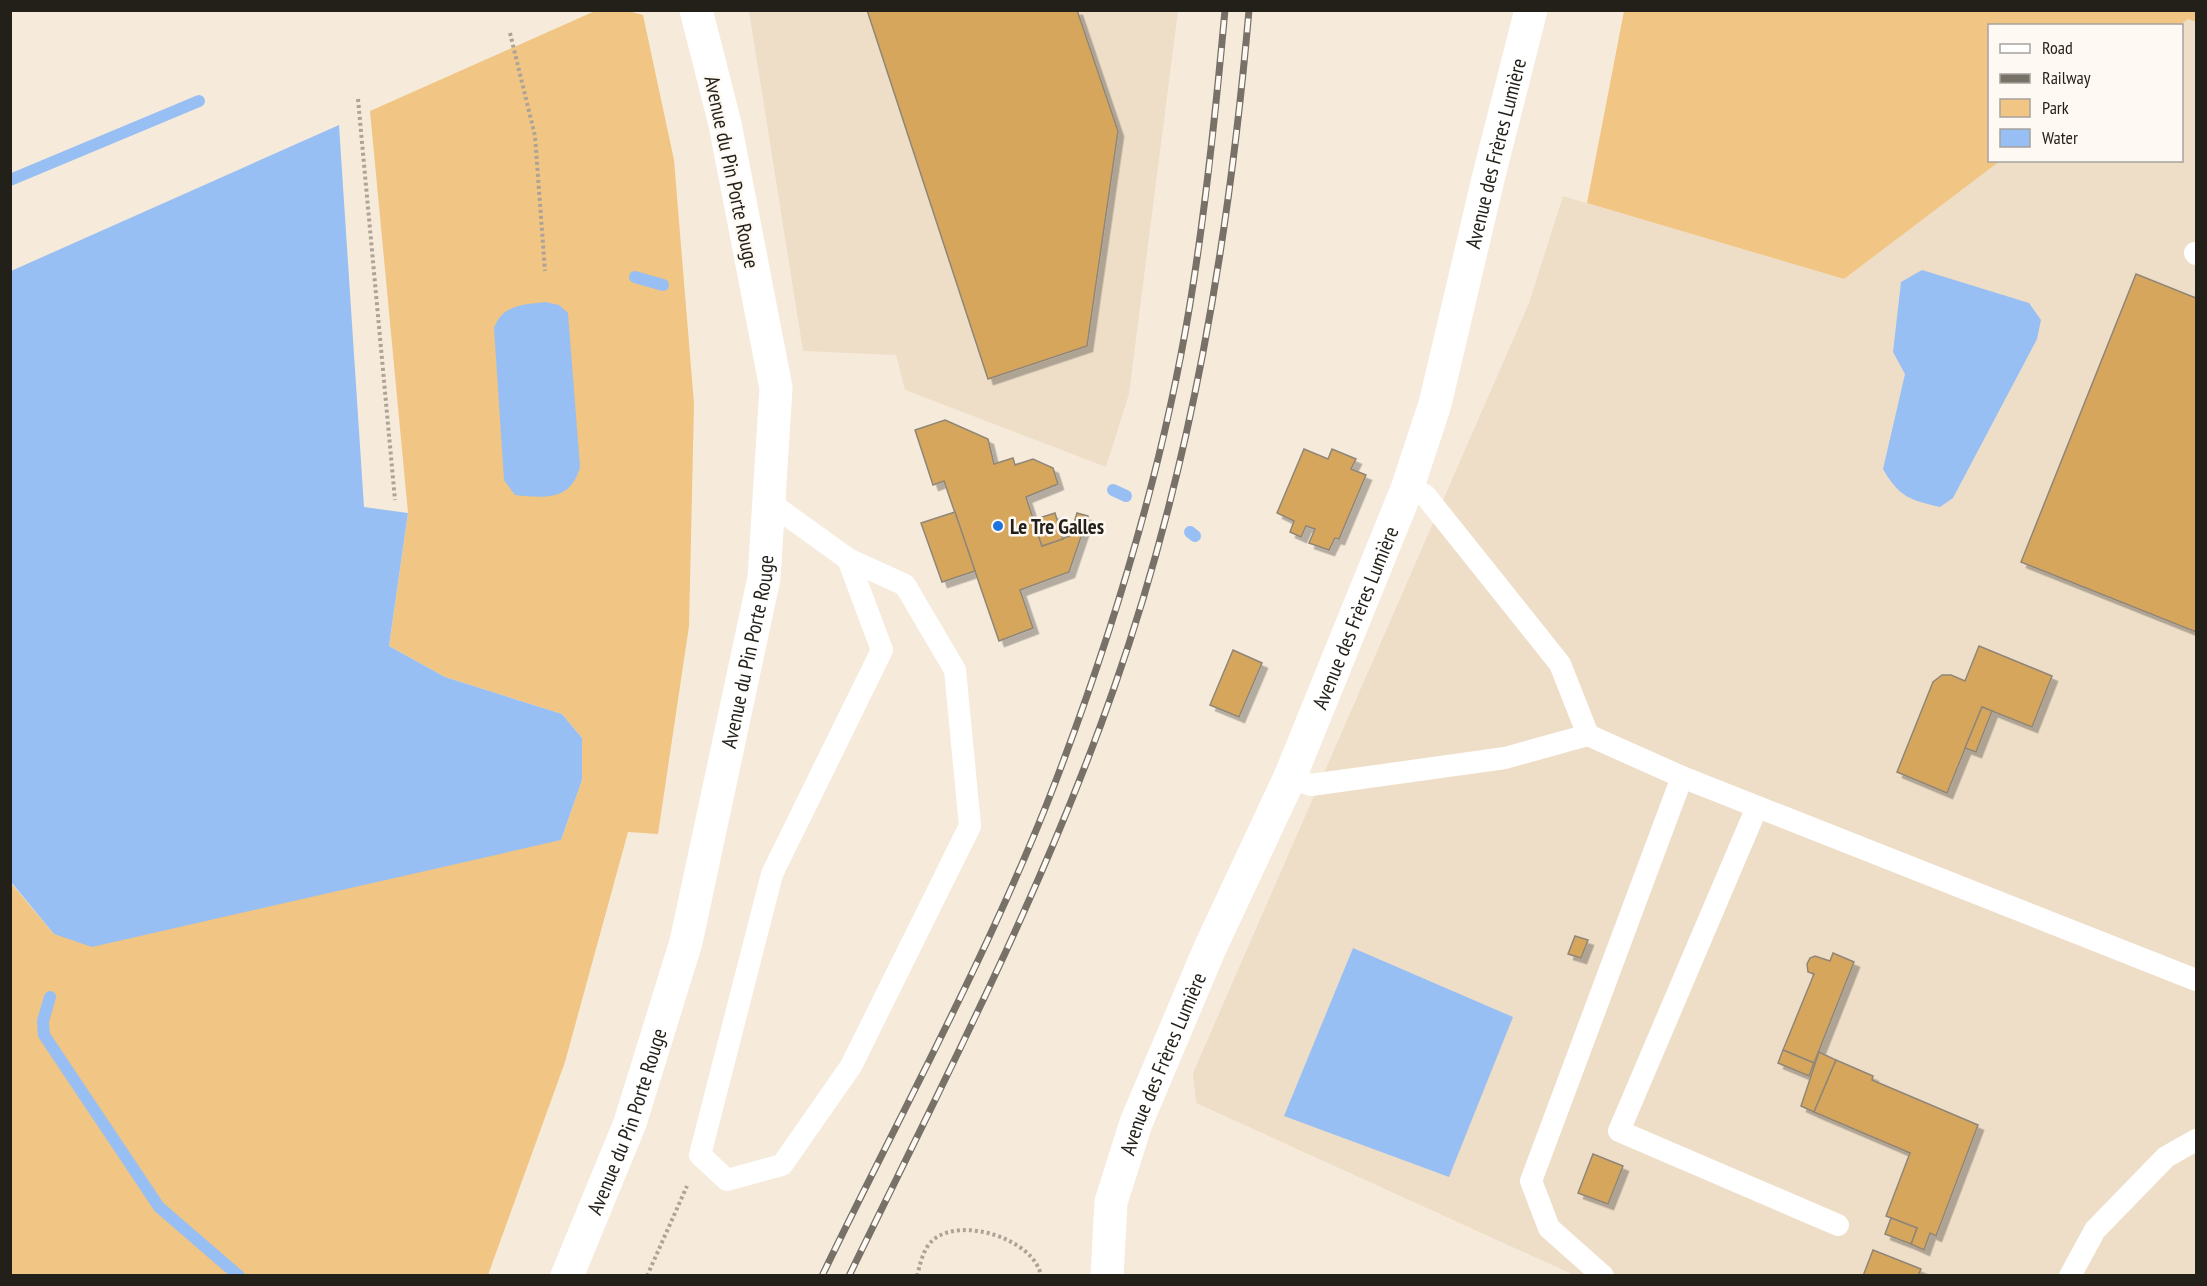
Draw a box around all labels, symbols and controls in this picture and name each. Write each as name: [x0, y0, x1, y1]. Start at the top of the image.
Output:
legend: [1988, 24, 2183, 162]
text: Road: [2042, 36, 2073, 59]
street label: Avenue des Frères Lumière: [1459, 55, 1532, 251]
text: Railway: [2042, 66, 2091, 89]
street label: Avenue du Pin Porte Rouge: [698, 73, 766, 271]
text: Park: [2042, 96, 2069, 119]
text: Water: [2042, 126, 2078, 149]
place label: Le Tre Galles: [1010, 513, 1104, 540]
marker: Le Tre Galles: [991, 519, 1005, 533]
street label: Avenue des Frères Lumière: [1306, 522, 1404, 713]
street label: Avenue du Pin Porte Rouge: [714, 554, 779, 750]
street label: Avenue des Frères Lumière: [1113, 968, 1212, 1158]
street label: Avenue du Pin Porte Rouge: [580, 1025, 672, 1218]

